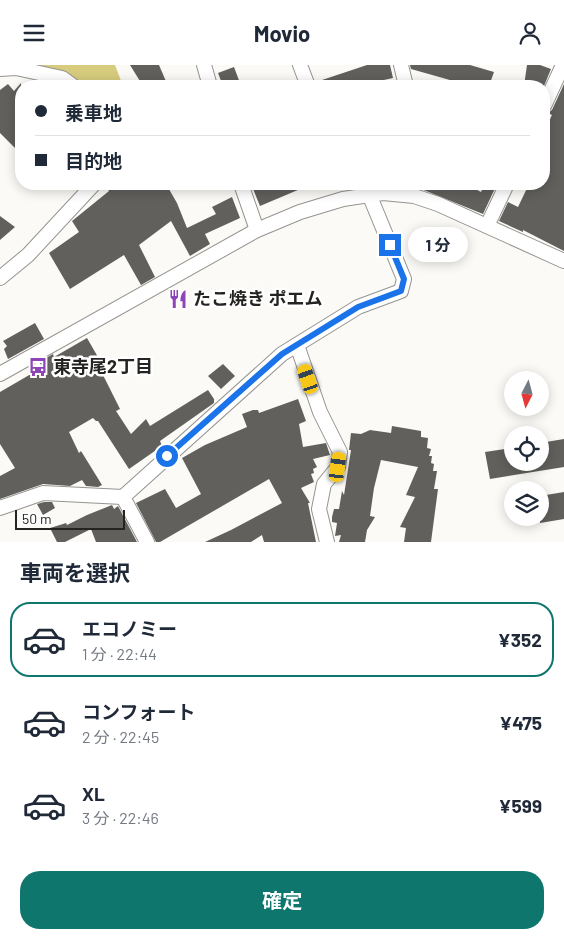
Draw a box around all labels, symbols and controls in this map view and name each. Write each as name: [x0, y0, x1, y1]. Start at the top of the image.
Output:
icon: menu: [20, 19, 48, 47]
icon: person: [516, 19, 544, 47]
text: Movio: [254, 20, 310, 46]
text: 乗車地: [65, 101, 122, 124]
text: 目的地: [65, 149, 122, 172]
callout: 1 分: [408, 227, 468, 263]
route end: [379, 234, 401, 256]
text: 1 分: [426, 235, 450, 254]
place label: たこ焼き ポエム: [193, 287, 323, 309]
restaurant icon: たこ焼き ポエム: [167, 288, 189, 310]
place label: 東寺尾2丁目: [53, 355, 153, 377]
bus stop icon: 東寺尾2丁目: [27, 356, 49, 378]
car: [296, 362, 319, 396]
north arrow: [504, 371, 549, 416]
map controls: [504, 371, 549, 526]
button: locate: [504, 426, 549, 471]
route start: [156, 445, 178, 467]
car: [328, 451, 347, 483]
button: layers: [504, 481, 549, 526]
scale bar: [15, 507, 125, 530]
text: 50 m: [22, 510, 51, 527]
text: 車両を選択: [20, 559, 130, 585]
icon: car: [22, 617, 67, 662]
text: エコノミー: [82, 617, 177, 640]
text: ¥352: [498, 628, 542, 651]
text: 1 分 · 22:44: [82, 644, 157, 663]
icon: car: [22, 700, 67, 745]
text: コンフォート: [82, 700, 195, 723]
text: ¥475: [499, 711, 542, 734]
text: 2 分 · 22:45: [82, 727, 159, 746]
text: XL: [82, 782, 105, 805]
icon: car: [22, 783, 67, 828]
text: ¥599: [499, 794, 542, 817]
text: 3 分 · 22:46: [82, 808, 159, 827]
button: 確定: [20, 871, 544, 929]

